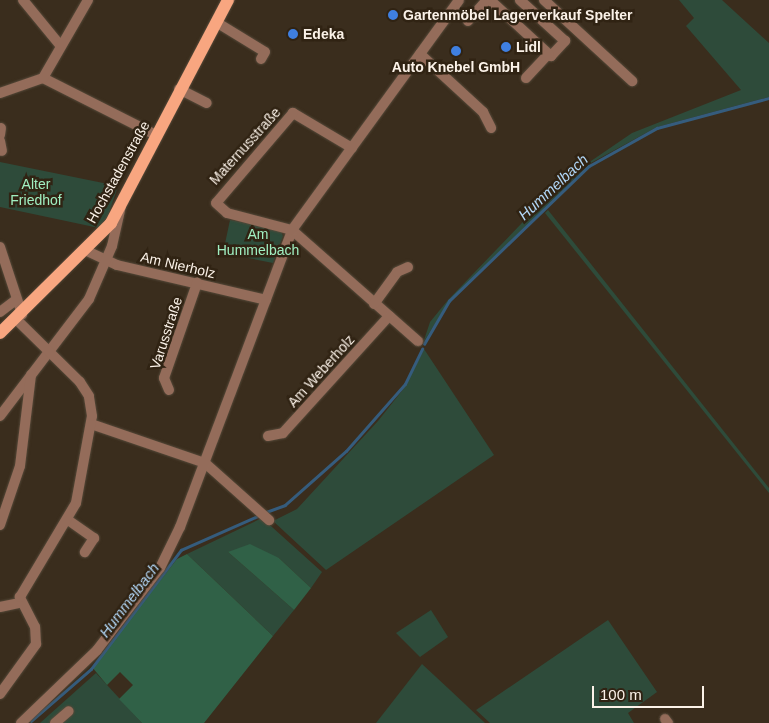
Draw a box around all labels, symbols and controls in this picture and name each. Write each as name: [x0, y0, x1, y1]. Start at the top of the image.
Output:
place label: Gartenmöbel Lagerverkauf Spelter: [403, 7, 633, 23]
marker: Gartenmöbel Lagerverkauf Spelter: [387, 9, 399, 21]
place label: Edeka: [303, 26, 344, 42]
marker: Edeka: [287, 28, 299, 40]
place label: Lidl: [516, 39, 541, 55]
marker: Lidl: [500, 41, 512, 53]
marker: Auto Knebel GmbH: [450, 45, 462, 57]
place label: Auto Knebel GmbH: [392, 59, 520, 75]
street label: Maternusstraße: [206, 104, 284, 188]
street label: Hochstadenstraße: [83, 118, 153, 226]
water label: Hummelbach: [515, 150, 591, 224]
park label: Alter Friedhof: [10, 176, 62, 208]
park label: Am Hummelbach: [217, 226, 299, 258]
street label: Am Nierholz: [139, 248, 217, 282]
street label: Varusstraße: [146, 295, 186, 371]
street label: Am Weberholz: [284, 331, 358, 411]
water label: Hummelbach: [95, 559, 163, 641]
scale bar: [594, 676, 706, 708]
text: 100 m: [600, 686, 642, 703]

